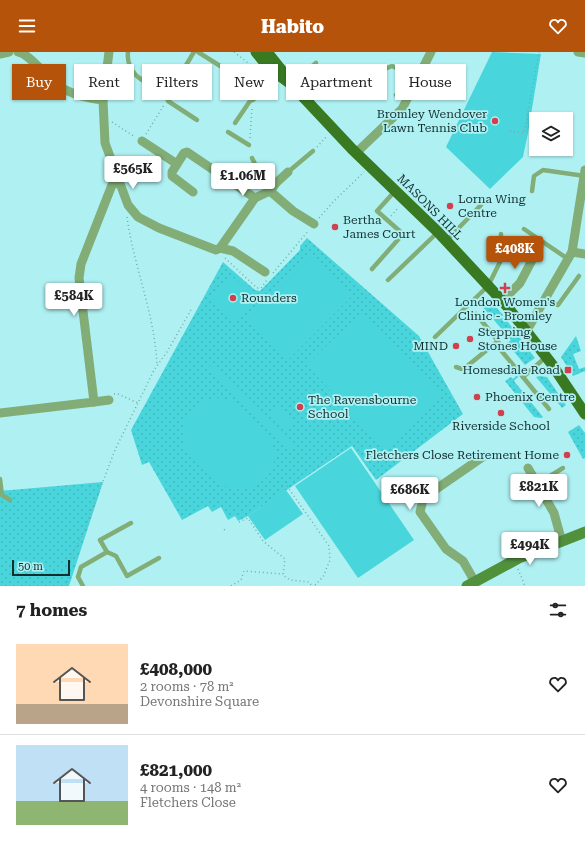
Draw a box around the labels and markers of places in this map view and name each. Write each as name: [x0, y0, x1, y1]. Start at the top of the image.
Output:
place label: Bromley Wendover Lawn Tennis Club: [377, 107, 487, 135]
marker: Bromley Wendover Lawn Tennis Club: [490, 116, 500, 126]
pin: £565K: [105, 156, 161, 190]
pin: £1.06M: [210, 163, 276, 197]
place label: Lorna Wing Centre: [458, 192, 526, 220]
marker: Lorna Wing Centre: [445, 201, 455, 211]
place label: Bertha James Court: [343, 213, 416, 241]
marker: Bertha James Court: [330, 222, 340, 232]
pin: £408K: [487, 236, 543, 270]
marker: London Women's Clinic - Bromley: [499, 282, 511, 294]
pin: £584K: [46, 283, 102, 317]
place label: Rounders: [241, 291, 297, 305]
marker: Rounders: [228, 293, 238, 303]
place label: London Women's Clinic - Bromley: [455, 295, 555, 323]
place label: Stepping Stones House: [478, 325, 558, 353]
marker: Stepping Stones House: [465, 334, 475, 344]
place label: MIND: [413, 339, 448, 353]
marker: MIND: [451, 341, 461, 351]
place label: Homesdale Road: [463, 363, 560, 377]
marker: Homesdale Road: [563, 365, 573, 375]
place label: Phoenix Centre: [485, 390, 575, 404]
marker: Phoenix Centre: [472, 392, 482, 402]
place label: The Ravensbourne School: [308, 393, 417, 421]
marker: The Ravensbourne School: [295, 402, 305, 412]
marker: Riverside School: [496, 408, 506, 418]
place label: Riverside School: [452, 419, 550, 433]
place label: Fletchers Close Retirement Home: [365, 448, 559, 462]
marker: Fletchers Close Retirement Home: [562, 450, 572, 460]
pin: £821K: [511, 474, 567, 508]
pin: £686K: [382, 477, 438, 511]
pin: £494K: [502, 532, 558, 566]

